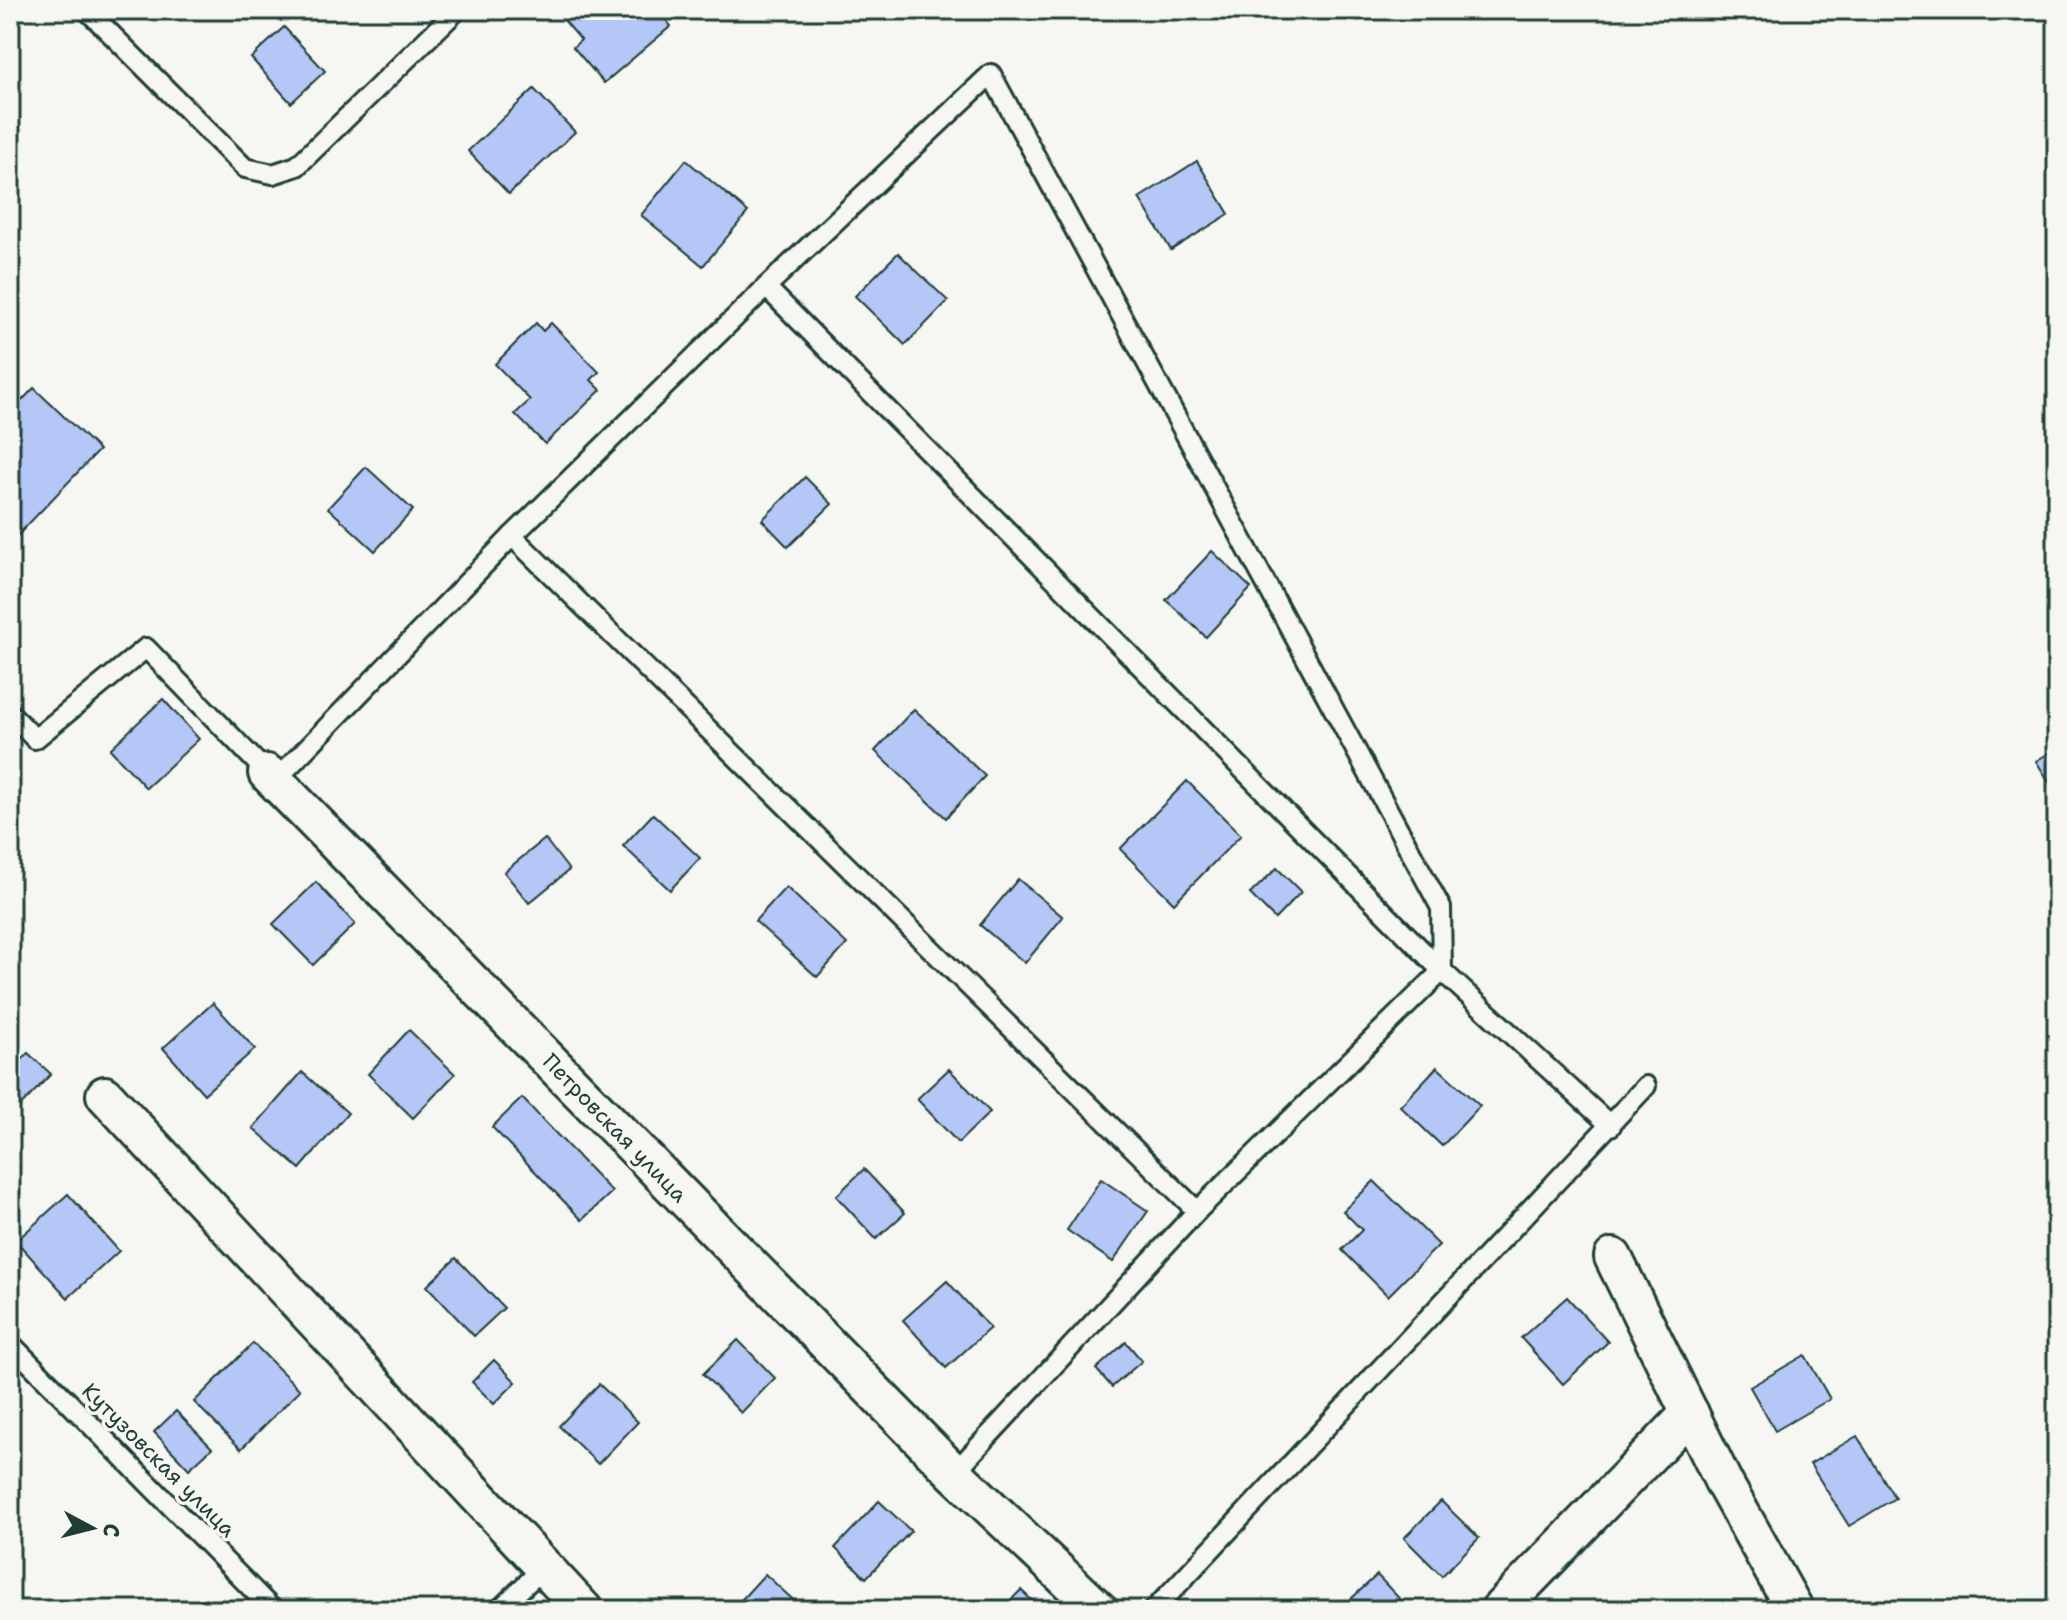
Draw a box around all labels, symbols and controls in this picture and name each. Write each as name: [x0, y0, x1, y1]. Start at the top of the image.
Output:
street label: Петровская улица: [536, 1047, 694, 1209]
street label: Кутузовская улица: [76, 1377, 243, 1544]
north arrow: [52, 1488, 132, 1568]
text: С: [96, 1522, 127, 1539]

